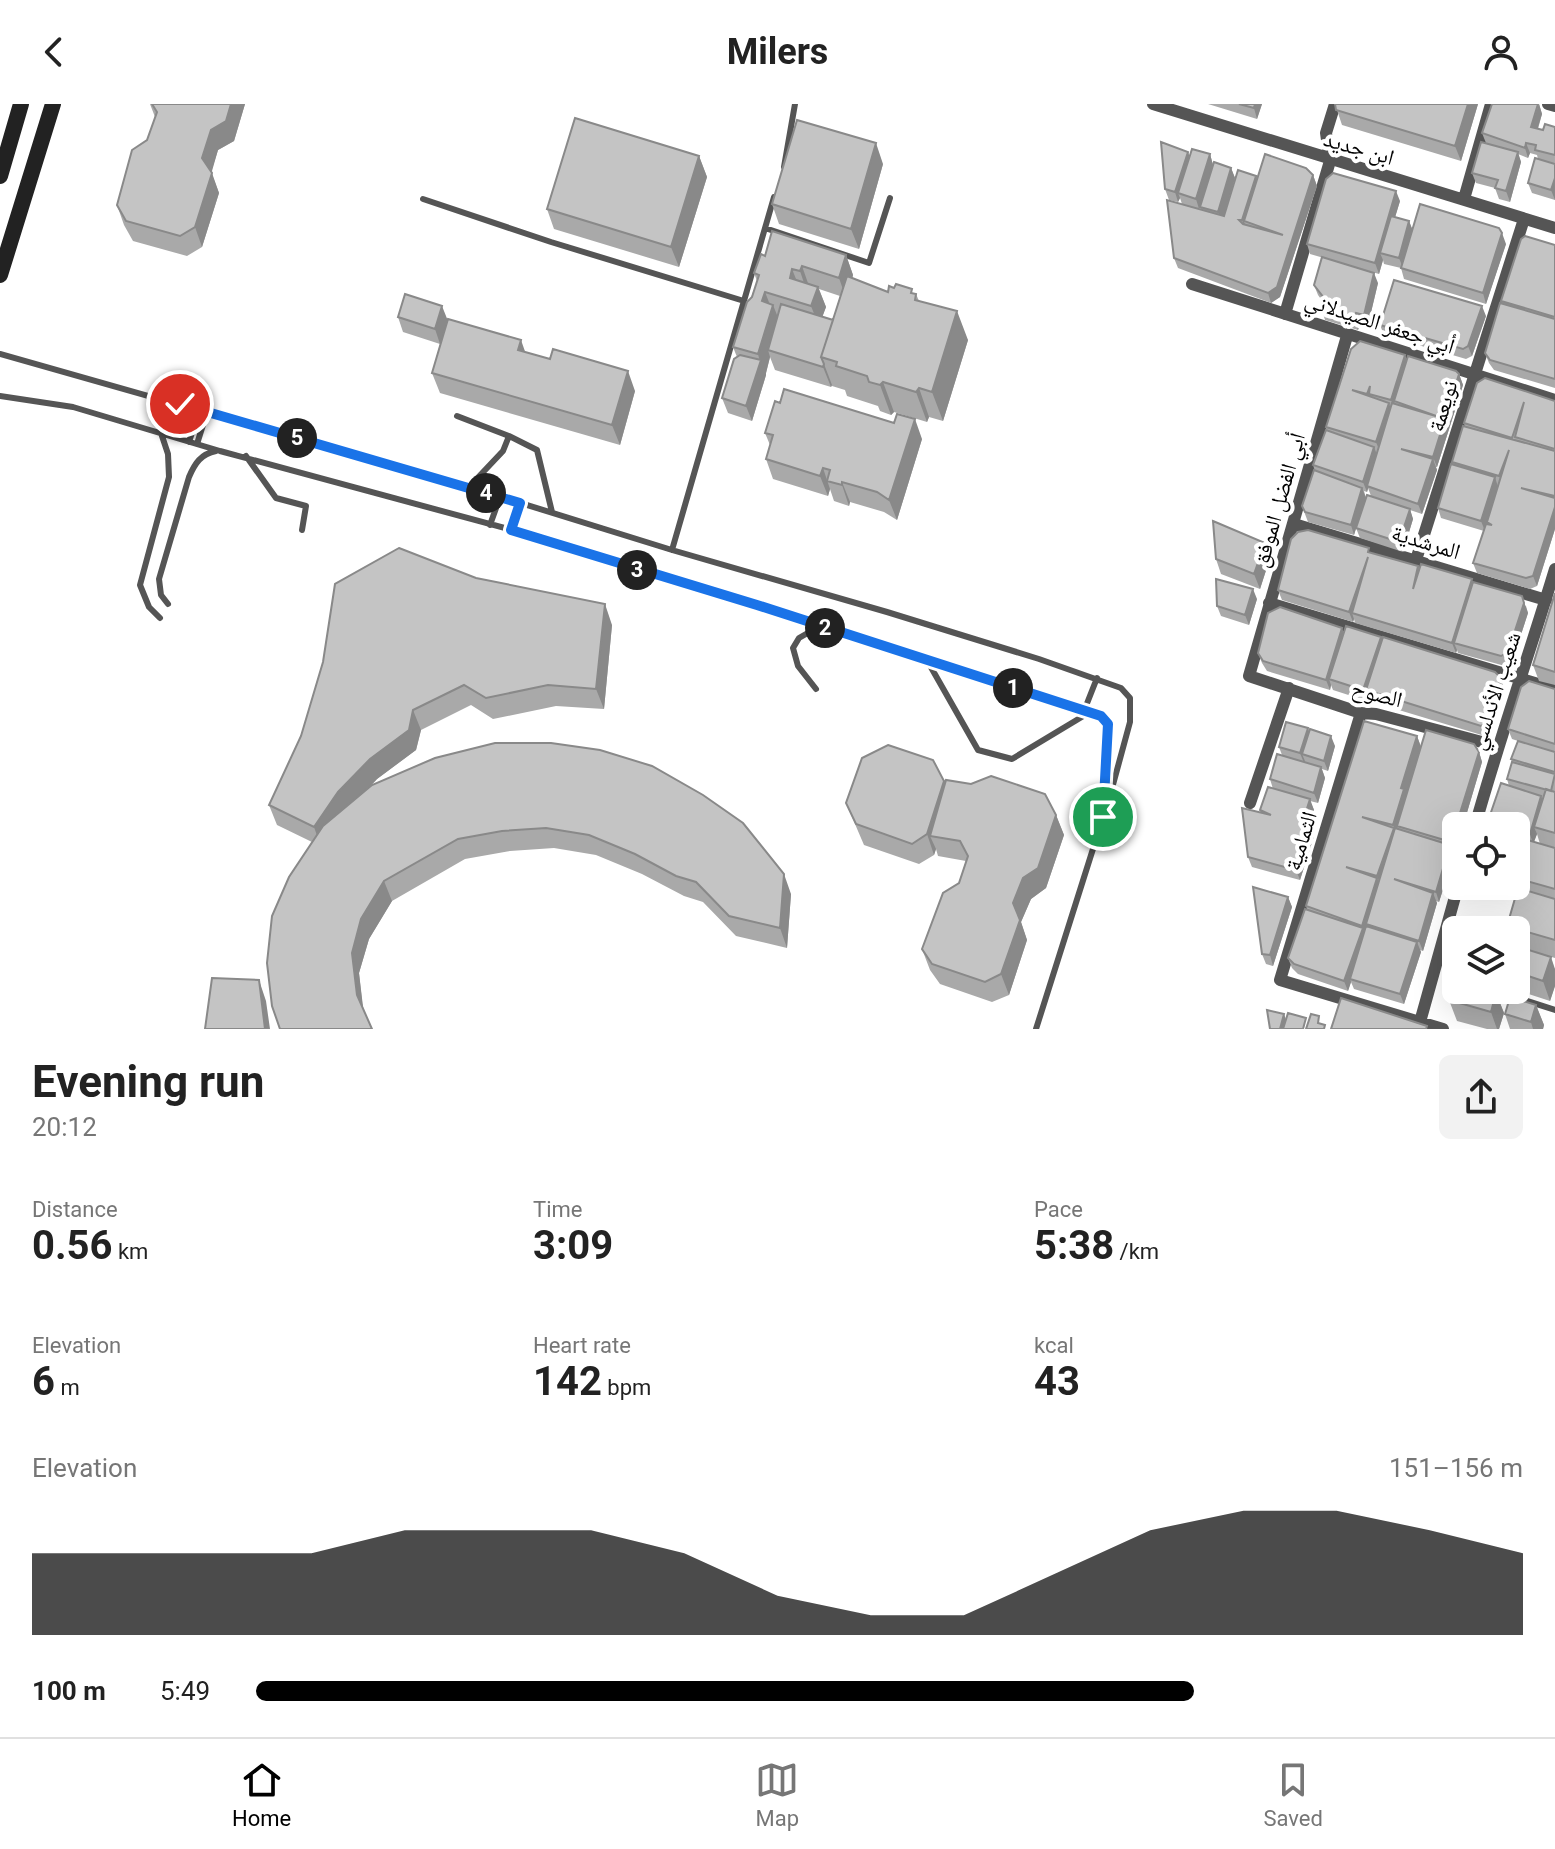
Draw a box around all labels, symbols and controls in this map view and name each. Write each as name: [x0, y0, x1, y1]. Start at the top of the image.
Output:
icon: back: [32, 30, 76, 74]
icon: person: [1479, 30, 1523, 74]
text: Milers: [727, 31, 828, 73]
street label: ابن جديد: [1321, 126, 1397, 171]
street label: أبي جعفر الصيدلاني: [1301, 286, 1458, 363]
pin: [146, 370, 214, 438]
street label: نويعمة: [1423, 377, 1463, 435]
icon: check: [158, 382, 202, 426]
pin: 5: [277, 418, 317, 458]
text: 5: [291, 425, 303, 450]
street label: أبي الفضل الموفق: [1247, 430, 1315, 571]
pin: 4: [466, 473, 506, 513]
text: 4: [480, 480, 492, 505]
street label: المرشدية: [1389, 520, 1463, 564]
pin: 3: [617, 550, 657, 590]
text: 3: [631, 557, 643, 582]
pin: 2: [805, 608, 845, 648]
text: 2: [819, 615, 831, 640]
street label: شعيب الأندلسي: [1464, 629, 1530, 754]
pin: 1: [993, 668, 1033, 708]
text: 1: [1007, 675, 1019, 700]
street label: الصوح: [1349, 676, 1405, 713]
pin: [1069, 783, 1137, 851]
icon: arrive: [1081, 795, 1125, 839]
street label: الثمامية: [1280, 808, 1322, 874]
map controls: [1442, 812, 1530, 1004]
button: locate: [1442, 812, 1530, 900]
button: layers: [1442, 916, 1530, 1004]
button: share: [1439, 1055, 1523, 1139]
text: Evening run: [32, 1056, 264, 1108]
text: 20:12: [32, 1112, 97, 1142]
text: Distance: [32, 1197, 118, 1222]
text: Time: [533, 1197, 582, 1222]
text: Pace: [1034, 1197, 1083, 1222]
text: 0.56: [32, 1222, 112, 1269]
text: 3:09: [533, 1222, 613, 1269]
text: 5:38: [1034, 1222, 1114, 1269]
text: km: [112, 1239, 148, 1264]
text: /km: [1114, 1239, 1159, 1264]
text: Elevation: [32, 1333, 121, 1358]
text: Heart rate: [533, 1333, 631, 1358]
text: kcal: [1034, 1333, 1074, 1358]
text: 6: [32, 1358, 55, 1405]
text: 142: [533, 1358, 602, 1405]
text: 43: [1034, 1358, 1080, 1405]
text: m: [55, 1375, 80, 1400]
text: bpm: [602, 1375, 651, 1400]
text: Elevation: [32, 1453, 137, 1483]
text: 151–156 m: [1389, 1453, 1523, 1483]
text: 100 m: [32, 1676, 106, 1706]
text: 5:49: [160, 1676, 210, 1706]
tab: Home: [232, 1758, 291, 1831]
tab: Map: [755, 1758, 799, 1831]
tab: Saved: [1263, 1758, 1323, 1831]

